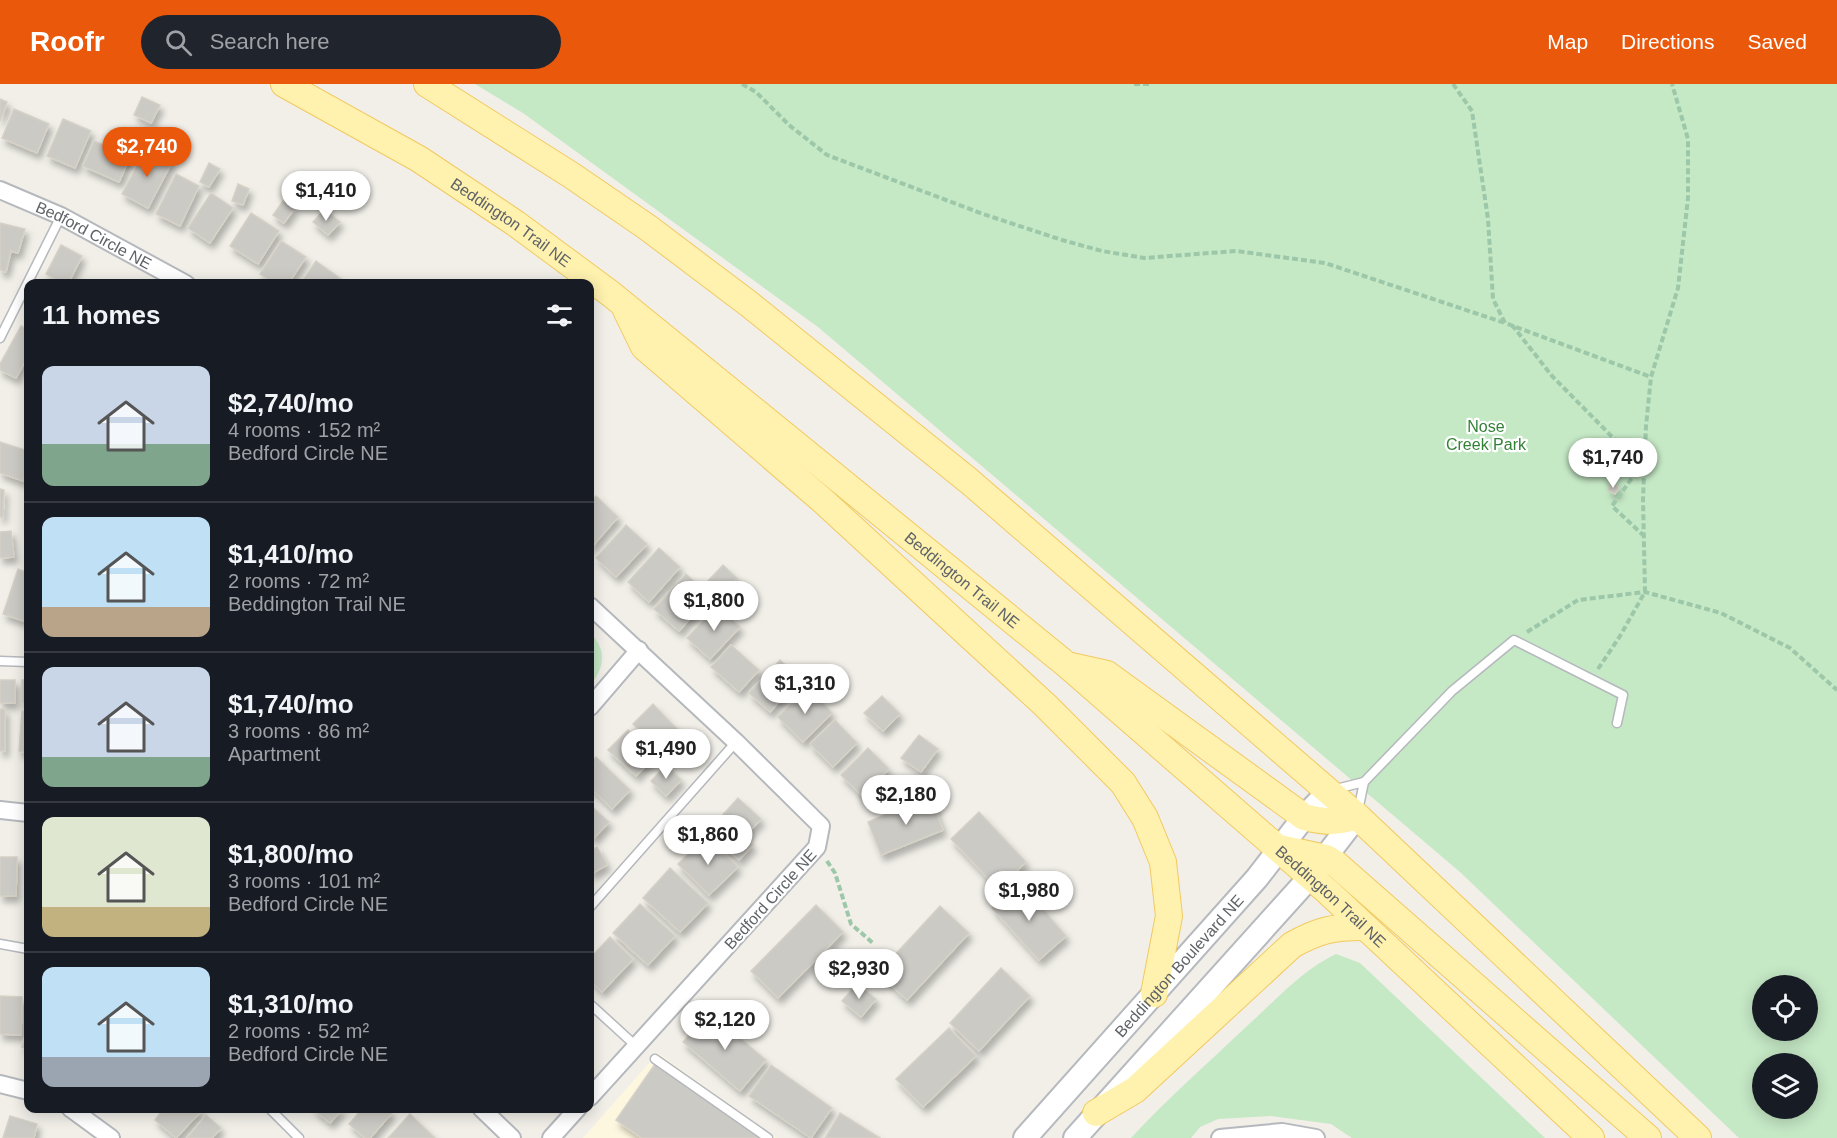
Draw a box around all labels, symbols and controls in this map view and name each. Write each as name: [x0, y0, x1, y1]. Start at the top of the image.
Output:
search box: [141, 15, 561, 69]
text: Roofr: [30, 26, 105, 57]
icon: search: [162, 26, 195, 59]
text: Search here: [210, 29, 330, 54]
text: Map: [1547, 30, 1588, 53]
text: Directions: [1621, 30, 1714, 53]
text: Saved: [1747, 30, 1807, 53]
pin: $2,740: [98, 127, 196, 178]
text: $2,740: [116, 135, 178, 157]
pin: $1,410: [277, 171, 375, 222]
street label: Beddington Trail NE: [448, 175, 574, 270]
text: $1,410: [295, 179, 357, 201]
street label: Bedford Circle NE: [33, 198, 154, 273]
icon: filters: [543, 299, 576, 332]
text: 11 homes: [42, 300, 161, 330]
text: $2,740/mo: [228, 388, 354, 418]
icon: home: [90, 390, 162, 462]
park label: Nose Creek Park: [1446, 418, 1527, 453]
text: 4 rooms · 152 m²: [228, 419, 380, 441]
pin: $1,740: [1564, 438, 1662, 489]
text: Bedford Circle NE: [228, 442, 388, 464]
text: $1,740: [1582, 446, 1644, 468]
street label: Beddington Trail NE: [901, 529, 1023, 632]
text: $1,410/mo: [228, 539, 354, 569]
icon: home: [90, 541, 162, 613]
text: 2 rooms · 72 m²: [228, 570, 369, 592]
pin: $1,800: [665, 581, 763, 632]
text: $1,800: [683, 589, 745, 611]
text: Beddington Trail NE: [228, 593, 406, 615]
pin: $1,310: [756, 664, 854, 715]
text: $1,310: [774, 672, 836, 694]
text: $1,740/mo: [228, 689, 354, 719]
icon: home: [90, 691, 162, 763]
text: 3 rooms · 86 m²: [228, 720, 369, 742]
pin: $1,490: [617, 729, 715, 780]
text: $1,490: [635, 737, 697, 759]
text: Apartment: [228, 743, 320, 765]
pin: $2,180: [857, 775, 955, 826]
text: $2,180: [875, 783, 937, 805]
pin: $1,860: [659, 815, 757, 866]
text: $1,860: [677, 823, 739, 845]
text: $1,800/mo: [228, 839, 354, 869]
icon: home: [90, 841, 162, 913]
street label: Beddington Trail NE: [1272, 842, 1389, 951]
street label: Bedford Circle NE: [721, 846, 820, 953]
text: 3 rooms · 101 m²: [228, 870, 380, 892]
pin: $1,980: [980, 871, 1078, 922]
text: $1,980: [998, 879, 1060, 901]
street label: Beddington Boulevard NE: [1111, 892, 1247, 1040]
text: Bedford Circle NE: [228, 893, 388, 915]
pin: $2,930: [810, 949, 908, 1000]
text: $2,930: [828, 957, 890, 979]
map controls: [1752, 975, 1818, 1119]
button: locate: [1752, 975, 1818, 1041]
text: $1,310/mo: [228, 989, 354, 1019]
icon: home: [90, 991, 162, 1063]
pin: $2,120: [676, 1000, 774, 1051]
text: $2,120: [694, 1008, 756, 1030]
text: 2 rooms · 52 m²: [228, 1020, 369, 1042]
text: Bedford Circle NE: [228, 1043, 388, 1065]
button: layers: [1752, 1053, 1818, 1119]

